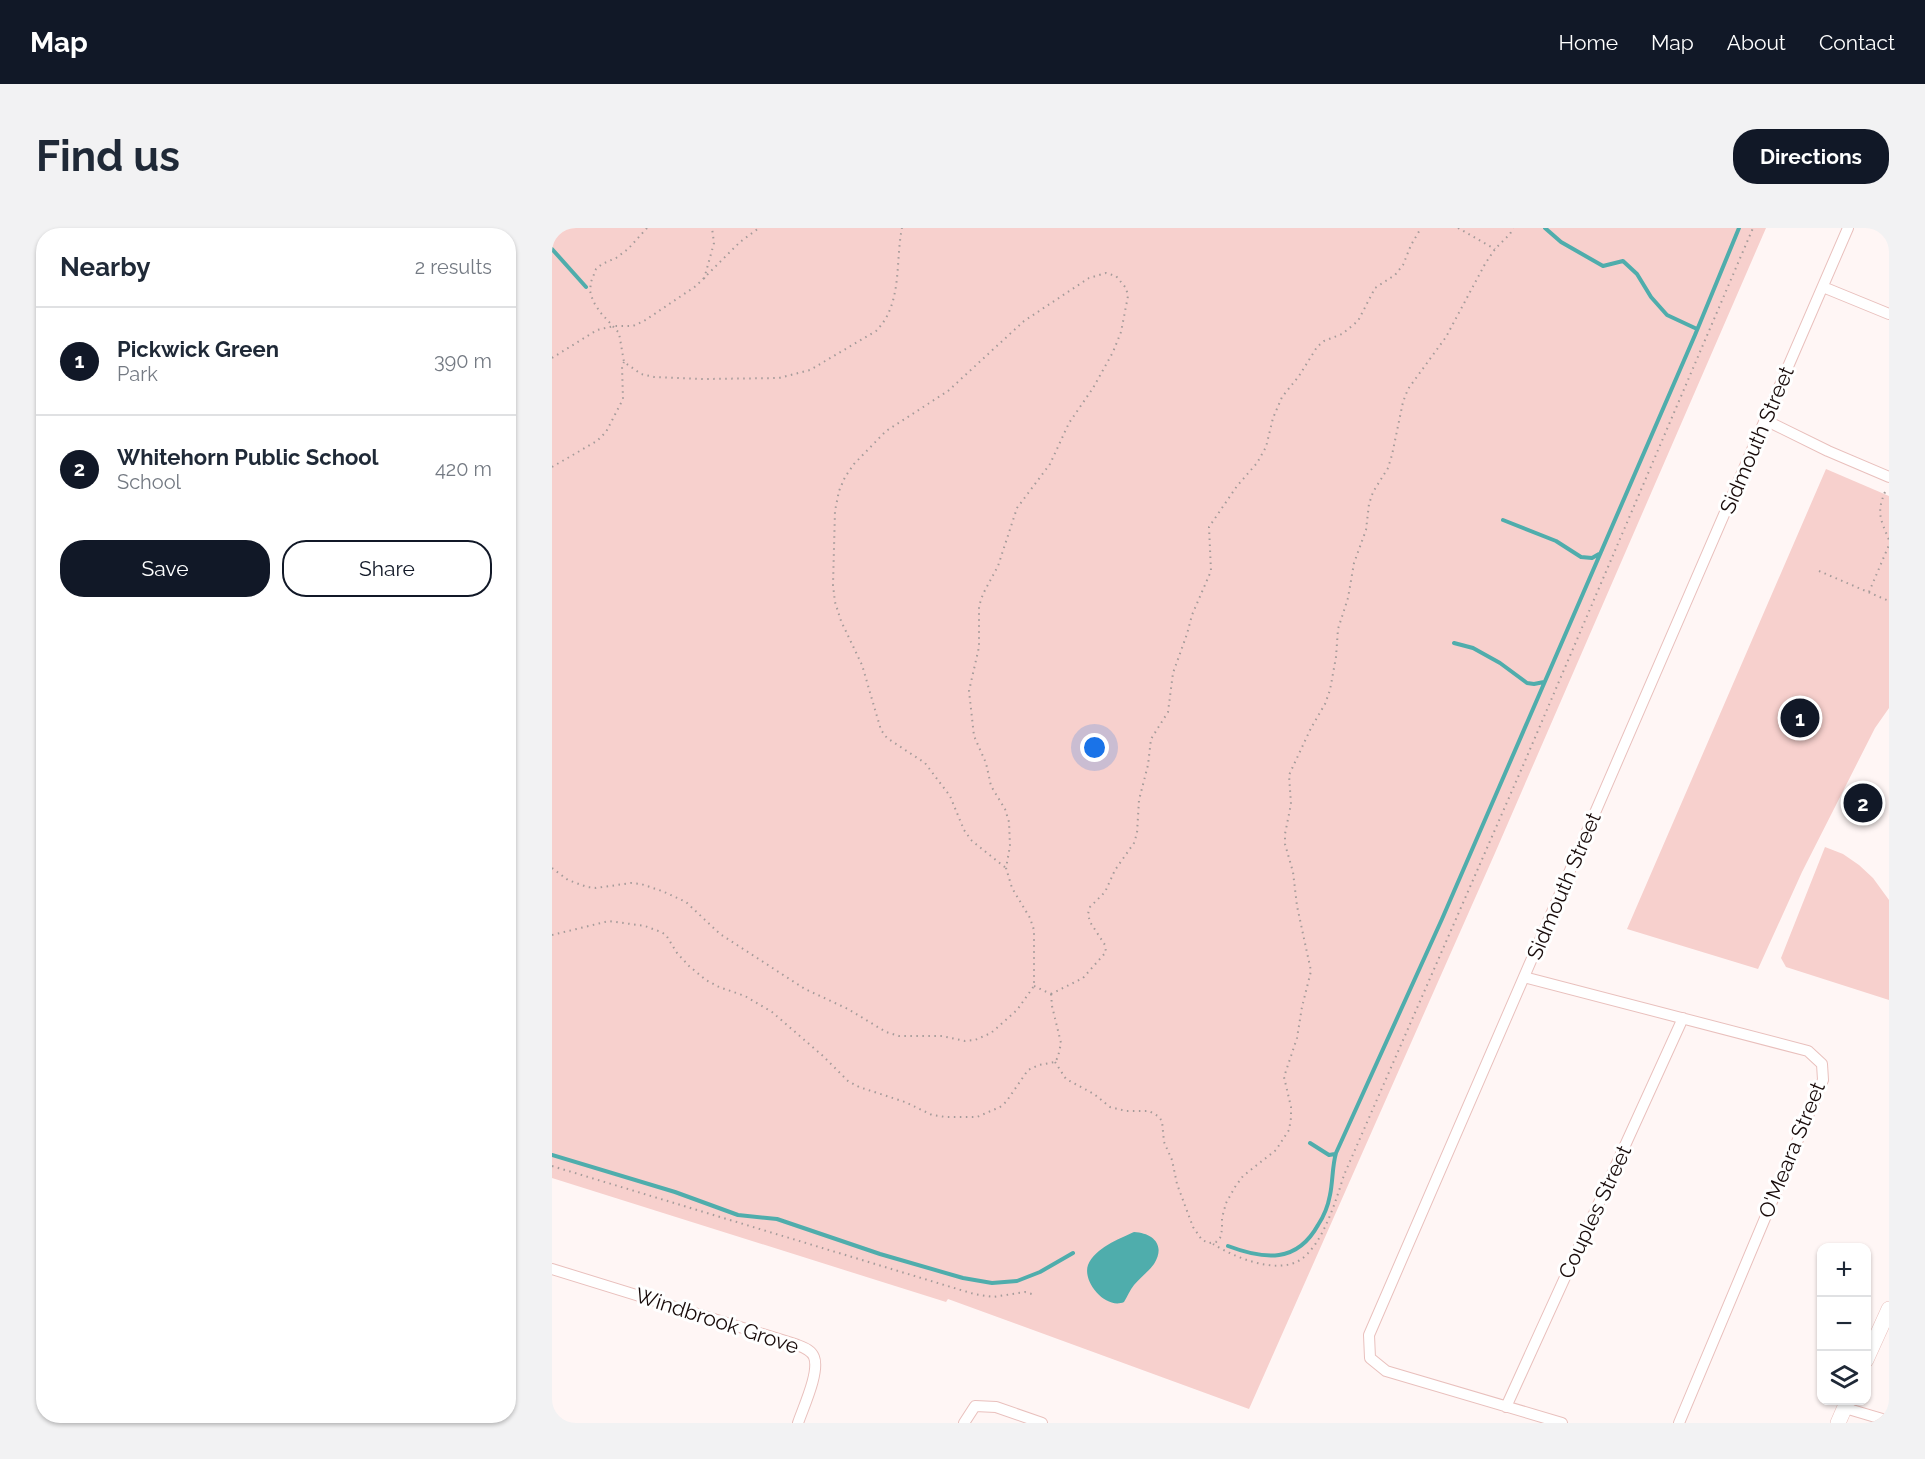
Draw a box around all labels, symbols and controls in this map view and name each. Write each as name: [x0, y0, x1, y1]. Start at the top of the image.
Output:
text: Map: [30, 26, 88, 59]
text: Home: [1559, 30, 1618, 55]
text: Map: [1651, 30, 1694, 55]
text: About: [1727, 30, 1786, 55]
text: Contact: [1819, 30, 1895, 55]
button: Directions: [1733, 129, 1889, 184]
text: Find us: [36, 132, 180, 181]
text: Nearby: [60, 252, 150, 282]
text: 2 results: [415, 255, 492, 279]
text: Pickwick Green: [117, 336, 279, 362]
text: 1: [75, 349, 84, 373]
text: 390 m: [434, 349, 492, 373]
text: Park: [117, 362, 158, 386]
street label: Sidmouth Street: [1714, 362, 1799, 517]
text: Whitehorn Public School: [117, 444, 379, 470]
text: 2: [74, 457, 85, 481]
text: 420 m: [435, 457, 492, 481]
text: School: [117, 470, 181, 494]
button: Save: [60, 540, 270, 597]
button: Share: [282, 540, 492, 597]
pin: 1: [1780, 696, 1820, 740]
your location: [1080, 733, 1109, 762]
pin: 2: [1844, 780, 1882, 826]
street label: Sidmouth Street: [1521, 808, 1606, 963]
street label: O'Meara Street: [1753, 1078, 1830, 1221]
street label: Couples Street: [1553, 1141, 1636, 1282]
map controls: [1817, 1243, 1871, 1405]
button: +: [1817, 1243, 1871, 1297]
street label: Windbrook Grove: [632, 1282, 802, 1359]
button: −: [1817, 1297, 1871, 1351]
button: layers: [1817, 1351, 1871, 1405]

